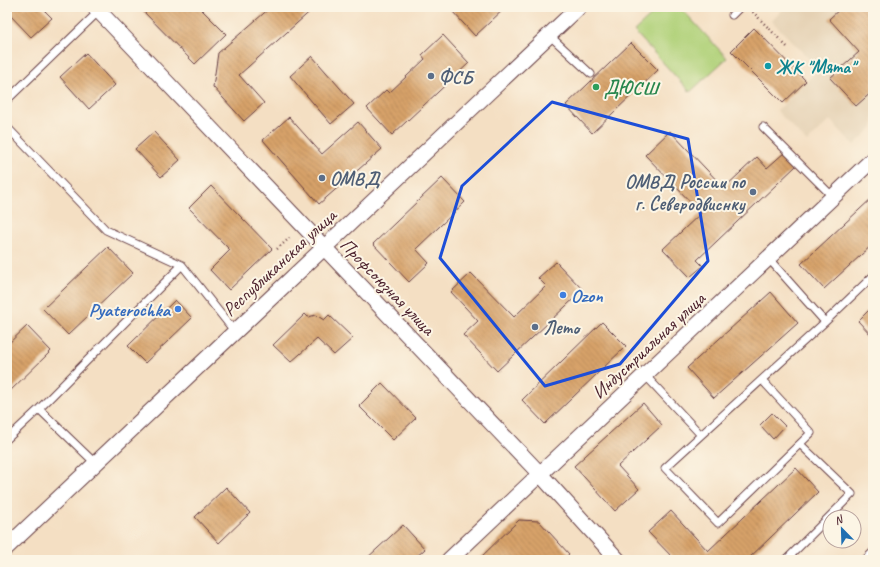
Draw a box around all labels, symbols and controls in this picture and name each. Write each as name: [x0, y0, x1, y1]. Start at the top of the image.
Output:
place label: ЖК "Мята": [776, 55, 859, 79]
marker: ЖК "Мята": [763, 61, 773, 71]
place label: ФСБ: [439, 65, 476, 89]
marker: ФСБ: [426, 71, 436, 81]
place label: ДЮСШ: [604, 76, 661, 100]
marker: ДЮСШ: [591, 82, 601, 92]
place label: ОМВД: [330, 167, 381, 191]
place label: ОМВД России по г. Северодвиснку: [625, 170, 747, 216]
marker: ОМВД: [317, 173, 327, 183]
marker: ОМВД России по г. Северодвиснку: [748, 187, 758, 197]
street label: Республиканская улица: [218, 202, 343, 322]
street label: Профсоюзная улица: [335, 233, 441, 341]
place label: Ozon: [571, 284, 603, 308]
street label: Индустриальная улица: [587, 286, 711, 404]
marker: Ozon: [558, 290, 568, 300]
place label: Pyaterochka: [89, 298, 172, 322]
marker: Pyaterochka: [173, 304, 183, 314]
place label: Лето: [543, 316, 582, 340]
marker: Лето: [530, 322, 540, 332]
north arrow: [822, 509, 862, 549]
text: N: [832, 511, 846, 528]

